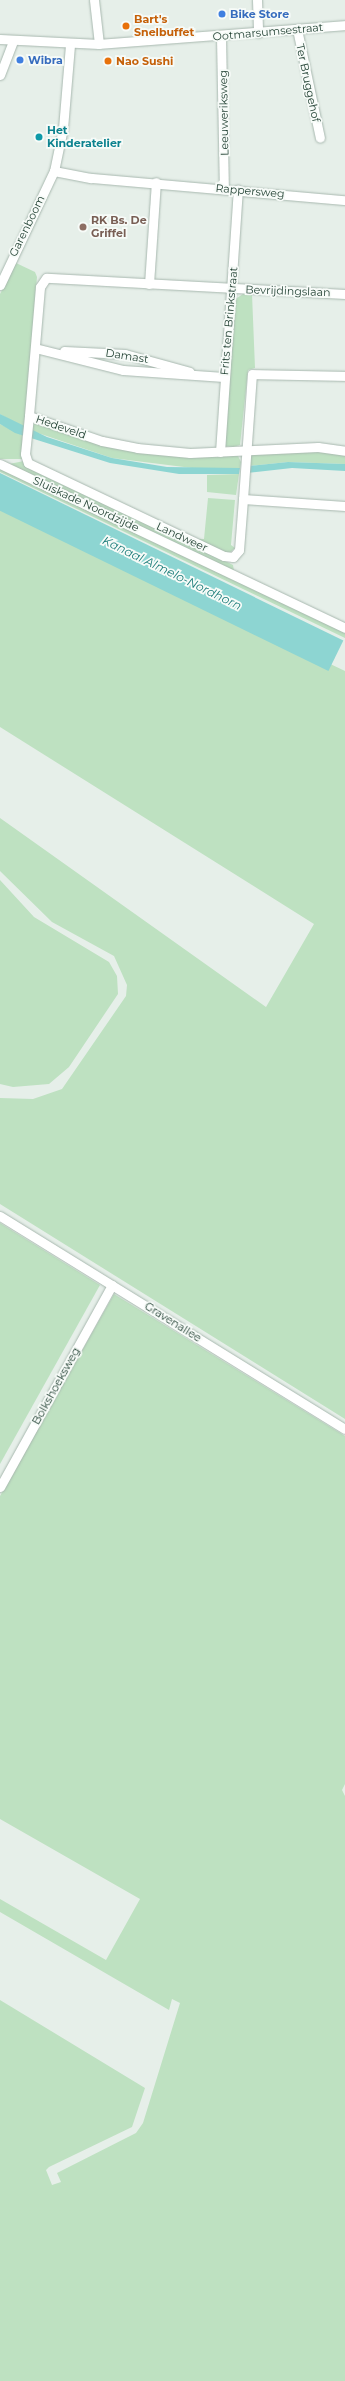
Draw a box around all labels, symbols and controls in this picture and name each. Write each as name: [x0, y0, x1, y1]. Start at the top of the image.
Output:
place label: Bike Store: [230, 7, 289, 21]
marker: Bike Store: [217, 9, 227, 19]
place label: Bart's Snelbuffet: [134, 13, 194, 39]
marker: Bart's Snelbuffet: [121, 21, 131, 31]
street label: Ootmarsumsestraat: [212, 21, 324, 43]
street label: Ter Bruggehof: [293, 43, 323, 123]
place label: Wibra: [28, 53, 63, 67]
place label: Nao Sushi: [116, 54, 173, 68]
marker: Wibra: [15, 55, 25, 65]
marker: Nao Sushi: [103, 56, 113, 66]
street label: Leeuweriksweg: [217, 70, 231, 156]
place label: Het Kinderatelier: [47, 124, 122, 150]
marker: Het Kinderatelier: [34, 132, 44, 142]
street label: Rappersweg: [215, 181, 285, 201]
street label: Garenboom: [7, 193, 47, 259]
place label: RK Bs. De Griffel: [91, 214, 147, 240]
marker: RK Bs. De Griffel: [78, 222, 88, 232]
street label: Frits ten Brinkstraat: [218, 266, 240, 376]
street label: Bevrijdingslaan: [245, 283, 331, 299]
street label: Damast: [104, 346, 150, 366]
street label: Hedeveld: [34, 412, 88, 442]
street label: Sluiskade Noordzijde: [31, 474, 141, 534]
street label: Landweer: [154, 519, 210, 555]
water label: Kanaal Almelo-Nordhorn: [100, 533, 244, 613]
street label: Gravenallee: [142, 1299, 204, 1345]
street label: Bolkshoeksweg: [29, 1345, 83, 1427]

